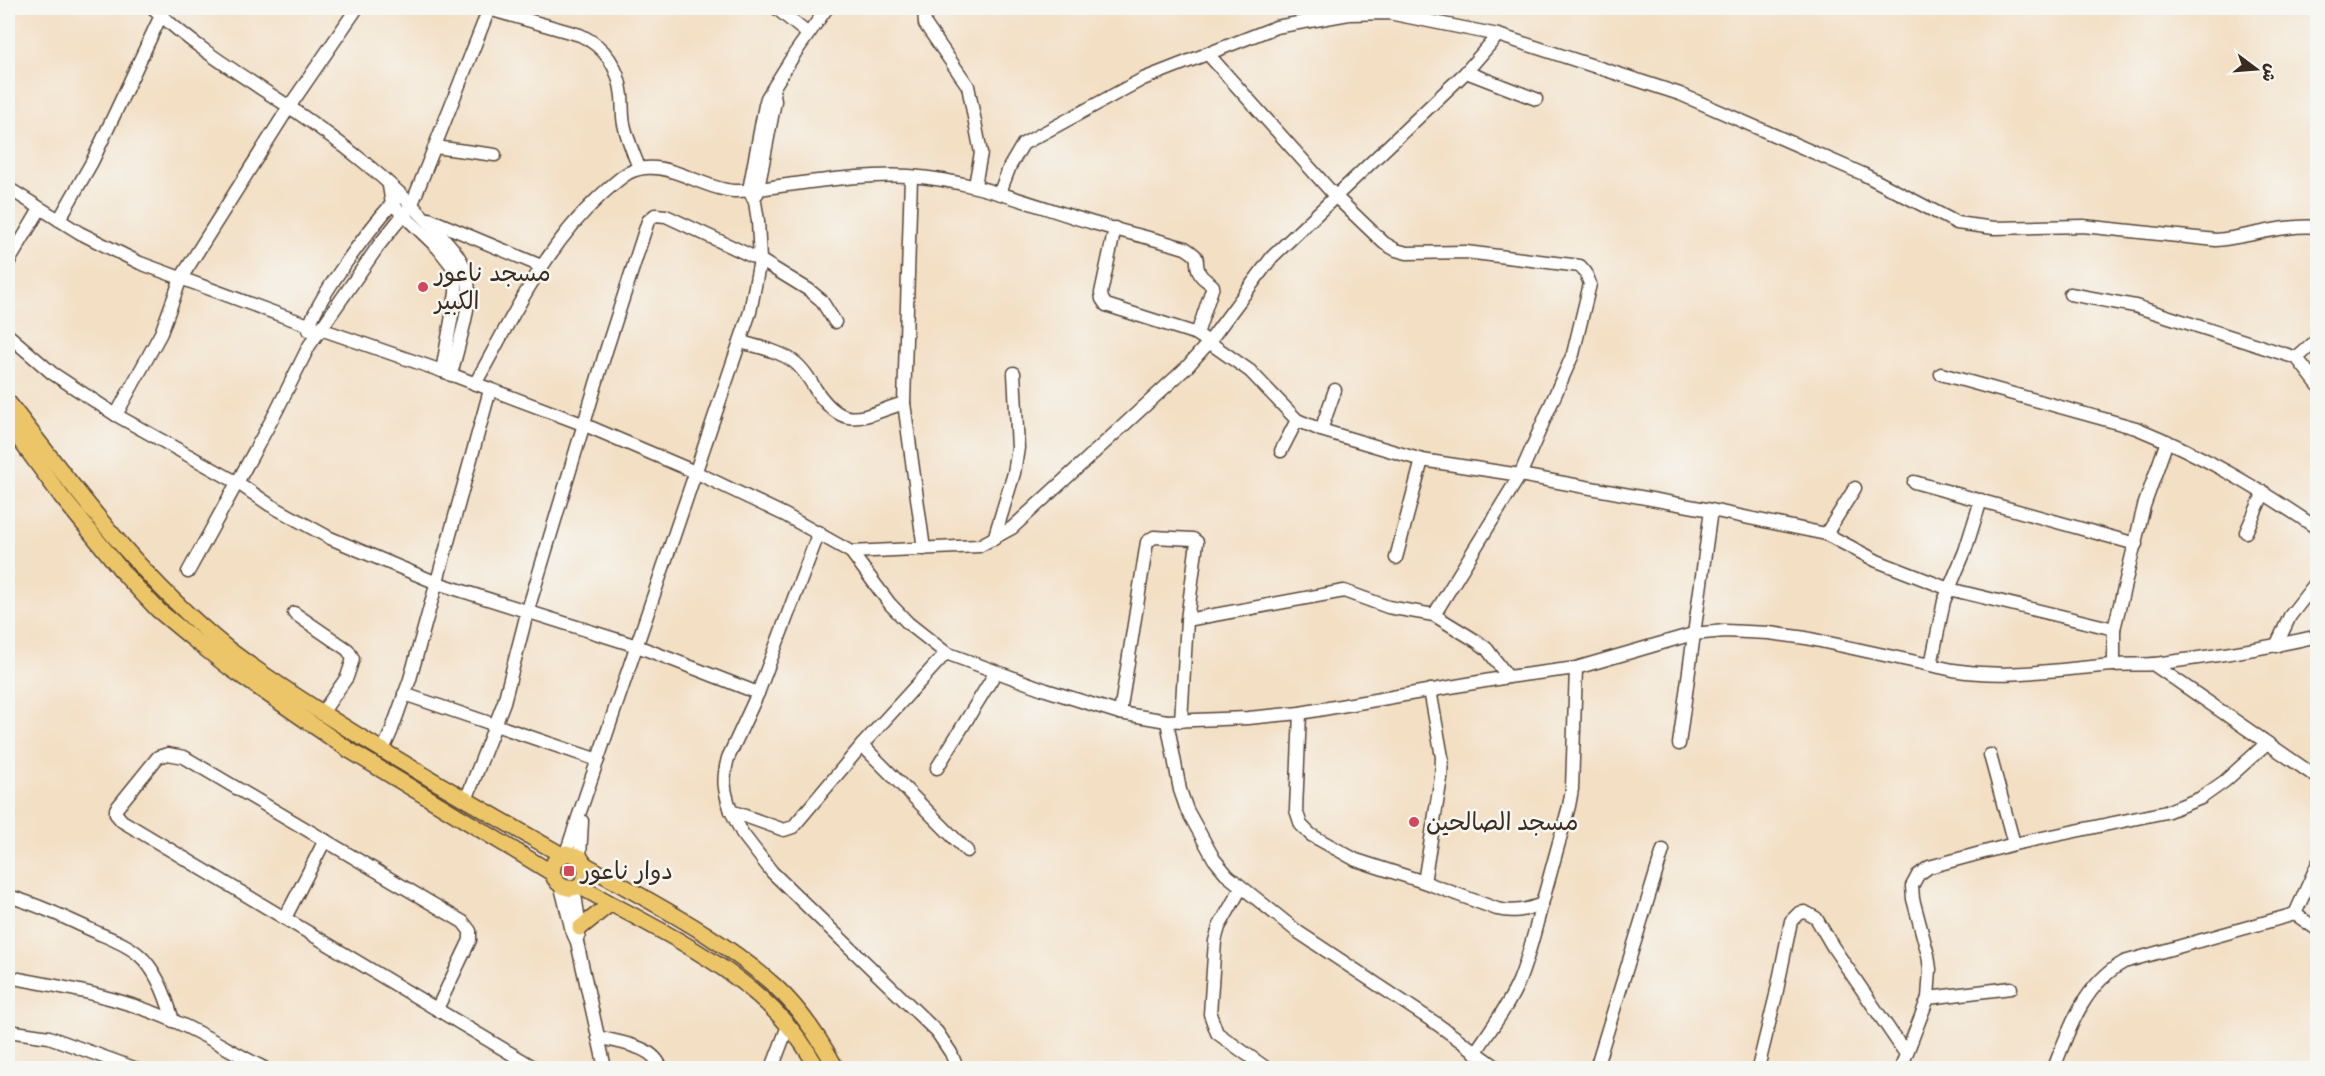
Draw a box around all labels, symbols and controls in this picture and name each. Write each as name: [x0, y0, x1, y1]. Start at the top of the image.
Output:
north arrow: [2226, 39, 2286, 99]
text: ش: [2255, 61, 2281, 84]
place label: مسجد ناعور الكبير: [433, 259, 551, 321]
marker: مسجد ناعور الكبير: [416, 280, 430, 294]
place label: مسجد الصالحين: [1426, 808, 1579, 842]
marker: مسجد الصالحين: [1407, 815, 1421, 829]
place label: دوار ناعور: [579, 857, 673, 891]
marker: دوار ناعور: [562, 864, 576, 878]

